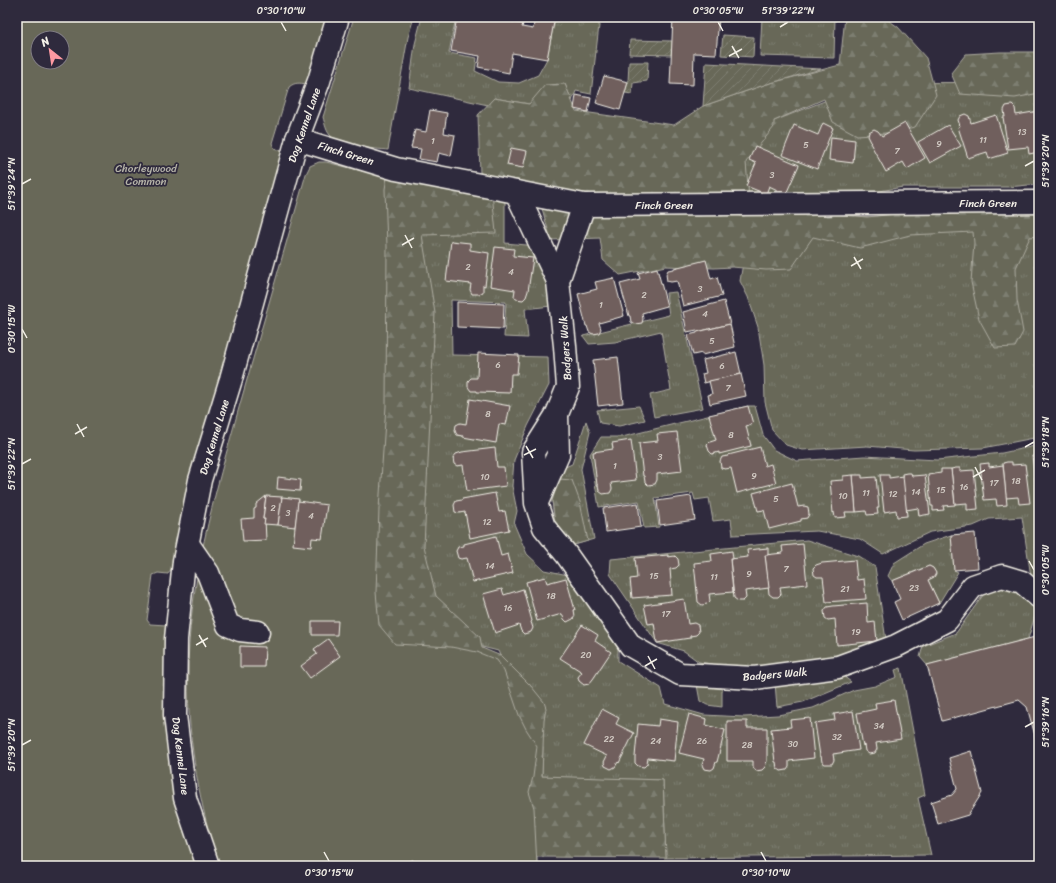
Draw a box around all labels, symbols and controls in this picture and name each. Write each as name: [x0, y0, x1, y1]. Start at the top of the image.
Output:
text: 0°30'10"W: [257, 2, 306, 20]
text: 0°30'05"W: [693, 2, 743, 20]
text: 51°39'22"N: [762, 2, 814, 20]
north arrow: [30, 30, 70, 70]
text: N: [36, 31, 54, 52]
street label: Dog Kennel Lane: [283, 85, 326, 165]
house number: 13: [1018, 124, 1026, 140]
house number: 11: [979, 132, 987, 148]
house number: 1: [431, 133, 435, 149]
text: 51°39'20"N: [1037, 134, 1055, 188]
street label: Finch Green: [315, 136, 376, 171]
house number: 9: [936, 136, 942, 152]
house number: 5: [803, 137, 809, 153]
house number: 7: [894, 143, 900, 159]
text: 51°39'24"N: [3, 157, 21, 211]
park label: Chorleywood Common: [115, 159, 178, 191]
house number: 3: [770, 167, 775, 183]
street label: Finch Green: [959, 194, 1017, 213]
street label: Finch Green: [635, 196, 693, 215]
house number: 2: [465, 259, 471, 275]
house number: 4: [508, 264, 514, 280]
house number: 3: [698, 281, 703, 297]
house number: 2: [641, 287, 647, 303]
house number: 1: [599, 297, 603, 313]
text: 0°30'15"W: [3, 305, 21, 353]
house number: 4: [702, 306, 708, 322]
street label: Badgers Walk: [554, 315, 577, 381]
house number: 5: [709, 333, 715, 349]
house number: 6: [495, 357, 501, 373]
house number: 6: [719, 358, 725, 374]
house number: 7: [725, 380, 731, 396]
street label: Dog Kennel Lane: [194, 397, 235, 477]
house number: 8: [485, 406, 491, 422]
text: 51°39'18"N: [1037, 416, 1055, 468]
house number: 8: [728, 427, 734, 443]
text: 51°39'22"N: [3, 438, 21, 490]
house number: 3: [658, 449, 663, 465]
house number: 1: [613, 458, 617, 474]
house number: 9: [751, 468, 757, 484]
house number: 10: [480, 469, 490, 485]
house number: 18: [1011, 473, 1021, 489]
house number: 17: [989, 475, 999, 491]
house number: 16: [960, 479, 968, 495]
house number: 15: [936, 482, 946, 498]
house number: 14: [911, 484, 921, 500]
house number: 11: [862, 485, 870, 501]
house number: 12: [888, 486, 898, 502]
house number: 10: [838, 488, 848, 504]
house number: 5: [773, 491, 779, 507]
house number: 2: [270, 500, 276, 516]
house number: 3: [286, 505, 291, 521]
house number: 4: [308, 508, 314, 524]
house number: 12: [482, 514, 492, 530]
text: 0°30'05"W: [1037, 545, 1055, 595]
house number: 14: [485, 558, 495, 574]
house number: 7: [783, 561, 789, 577]
house number: 9: [746, 566, 752, 582]
house number: 15: [649, 568, 659, 584]
house number: 11: [710, 569, 718, 585]
house number: 23: [909, 580, 919, 596]
house number: 21: [840, 581, 850, 597]
house number: 18: [546, 588, 556, 604]
house number: 16: [504, 600, 512, 616]
house number: 17: [661, 606, 671, 622]
house number: 19: [851, 624, 861, 640]
house number: 20: [581, 647, 592, 663]
street label: Badgers Walk: [742, 662, 808, 687]
text: 51°39'16"N: [1037, 696, 1055, 748]
street label: Dog Kennel Lane: [166, 716, 195, 796]
text: 51°39'20"N: [3, 718, 21, 772]
house number: 34: [874, 718, 885, 734]
house number: 32: [832, 729, 842, 745]
house number: 22: [604, 731, 614, 747]
house number: 24: [651, 733, 662, 749]
house number: 26: [697, 733, 707, 749]
house number: 30: [788, 736, 799, 752]
house number: 28: [742, 737, 753, 753]
text: 0°30'15"W: [305, 864, 353, 882]
text: 0°30'10"W: [742, 864, 791, 882]

